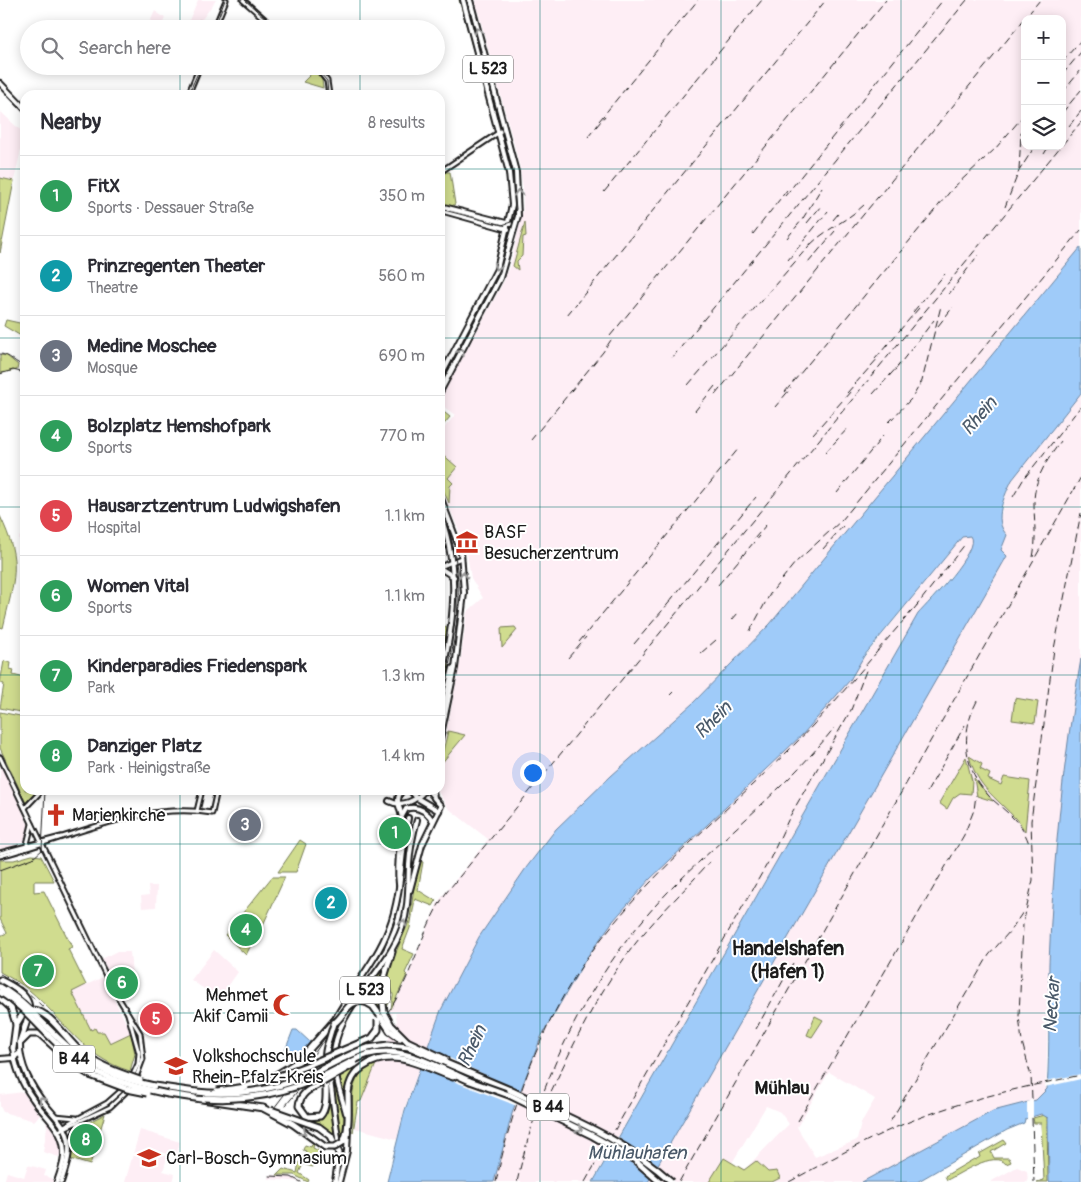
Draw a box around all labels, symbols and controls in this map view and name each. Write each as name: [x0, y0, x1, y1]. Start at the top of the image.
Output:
map controls: [1021, 15, 1066, 150]
button: +: [1021, 15, 1066, 60]
search box: [20, 20, 445, 75]
one-way arrow: [473, 27, 484, 36]
icon: search: [38, 34, 66, 62]
text: Search here: [78, 36, 171, 60]
road number: L 523: [463, 56, 513, 82]
button: −: [1021, 60, 1066, 105]
button: layers: [1021, 105, 1066, 150]
text: Nearby: [40, 109, 101, 136]
text: 8 results: [368, 113, 425, 133]
text: FitX: [87, 174, 120, 198]
text: 1: [53, 186, 59, 206]
text: 350 m: [379, 186, 425, 206]
one-way arrow: [512, 188, 523, 196]
text: Sports · Dessauer Straße: [87, 198, 254, 218]
text: Prinzregenten Theater: [87, 254, 265, 278]
one-way arrow: [493, 262, 503, 271]
text: 2: [52, 266, 60, 286]
text: 560 m: [378, 266, 425, 286]
text: Theatre: [87, 278, 138, 298]
text: Medine Moschee: [87, 334, 216, 358]
text: 3: [52, 346, 60, 366]
text: 690 m: [379, 346, 425, 366]
one-way arrow: [455, 348, 465, 357]
text: Mosque: [87, 358, 138, 378]
water label: Rhein: [956, 391, 1003, 440]
text: Bolzplatz Hemshofpark: [87, 414, 271, 438]
text: 4: [51, 426, 61, 446]
text: 770 m: [379, 426, 425, 446]
text: Sports: [87, 438, 132, 458]
text: Hausarztzentrum Ludwigshafen: [87, 494, 340, 518]
text: 5: [52, 506, 60, 526]
text: 1.1 km: [385, 506, 425, 526]
text: Hospital: [87, 518, 141, 538]
place label: BASF Besucherzentrum: [484, 521, 619, 565]
museum icon: BASF Besucherzentrum: [454, 529, 480, 555]
one-way arrow: [458, 571, 469, 579]
text: Women Vital: [87, 574, 189, 598]
text: 6: [51, 586, 61, 606]
text: 1.1 km: [385, 586, 425, 606]
text: Sports: [87, 598, 132, 618]
text: Kinderparadies Friedenspark: [87, 654, 307, 678]
text: 7: [52, 666, 60, 686]
text: 1.3 km: [382, 666, 425, 686]
text: Park: [87, 678, 115, 698]
water label: Rhein: [689, 695, 738, 744]
text: Danziger Platz: [87, 734, 202, 758]
text: 8: [52, 746, 60, 766]
text: 1.4 km: [382, 746, 425, 766]
text: Park · Heinigstraße: [87, 758, 211, 778]
your location: [520, 760, 546, 786]
church icon: Marienkirche: [43, 802, 69, 828]
place label: Marienkirche: [72, 804, 165, 827]
pin: 3: [229, 806, 261, 844]
pin: 1: [379, 814, 411, 852]
pin: 2: [315, 884, 347, 922]
pin: 4: [230, 911, 262, 949]
one-way arrow: [398, 920, 408, 928]
district label: Handelshafen (Hafen 1): [732, 936, 844, 984]
pin: 7: [22, 952, 54, 990]
pin: 6: [106, 964, 138, 1002]
water label: Neckar: [1038, 974, 1066, 1033]
road number: L 523: [340, 976, 390, 1004]
place label: Mehmet Akif Camii: [193, 984, 269, 1028]
mosque icon: Mehmet Akif Camii: [271, 992, 297, 1018]
pin: 5: [140, 1000, 172, 1038]
water label: Rhein: [452, 1020, 493, 1071]
place label: Volkshochschule Rhein-Pfalz-Kreis: [192, 1045, 324, 1089]
road number: B 44: [53, 1046, 95, 1072]
school or university icon: Volkshochschule Rhein-Pfalz-Kreis: [163, 1053, 189, 1079]
district label: Mühlau: [755, 1076, 809, 1100]
road number: B 44: [527, 1094, 569, 1120]
one-way arrow: [39, 1097, 47, 1106]
pin: 8: [70, 1121, 102, 1159]
one-way arrow: [573, 1123, 582, 1133]
one-way arrow: [297, 1126, 307, 1135]
water label: Mühlauhafen: [587, 1141, 688, 1165]
school or university icon: Carl-Bosch-Gymnasium: [136, 1145, 162, 1171]
place label: Carl-Bosch-Gymnasium: [166, 1147, 347, 1170]

